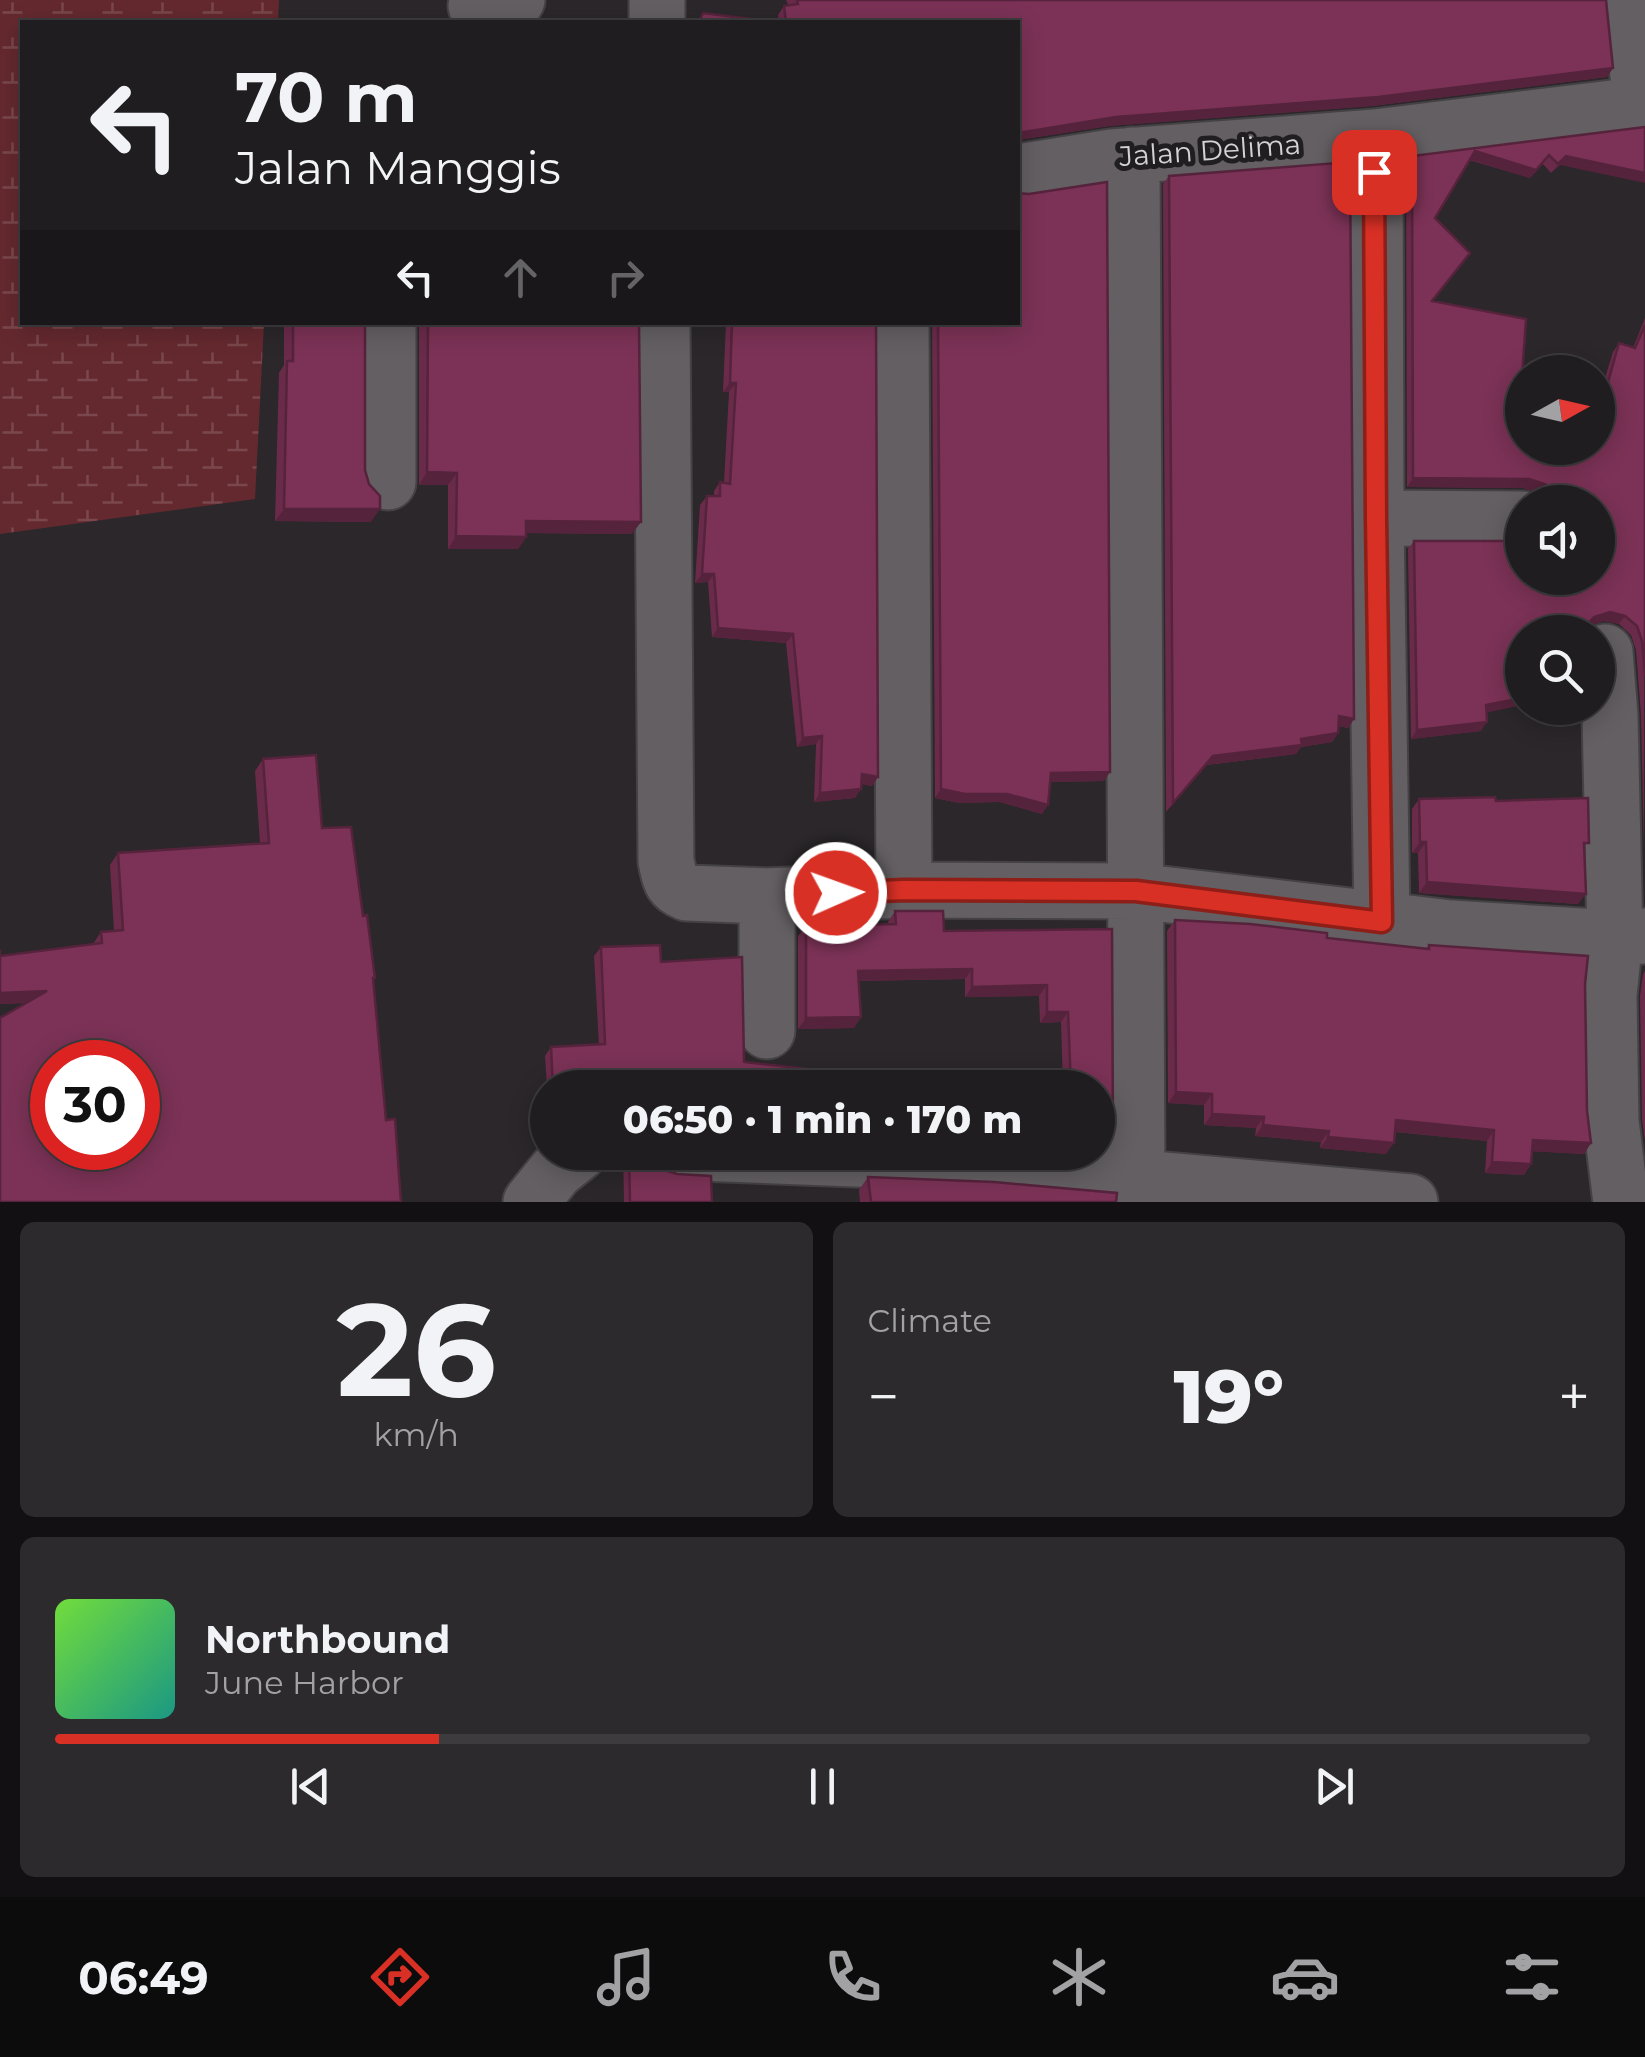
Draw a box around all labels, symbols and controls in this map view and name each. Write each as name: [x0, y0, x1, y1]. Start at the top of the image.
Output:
text: 70 m: [235, 54, 418, 140]
icon: left: [70, 60, 200, 190]
street label: Jalan Delima: [1117, 127, 1302, 173]
pin: [1332, 130, 1417, 215]
text: Jalan Manggis: [235, 140, 561, 195]
icon: arrive: [1347, 145, 1402, 200]
icon: left: [388, 250, 443, 305]
icon: ahead: [493, 250, 548, 305]
icon: right: [598, 250, 653, 305]
north arrow: [1505, 355, 1615, 465]
map controls: [1505, 355, 1615, 725]
button: sound: [1505, 485, 1615, 595]
button: search: [1505, 615, 1615, 725]
position arrow: [784, 841, 888, 945]
speed limit sign: 30: [30, 1040, 160, 1170]
text: 06:50 · 1 min · 170 m: [623, 1096, 1022, 1143]
text: 26: [336, 1270, 496, 1429]
text: Climate: [868, 1301, 992, 1340]
text: 19°: [1174, 1350, 1284, 1442]
text: −: [868, 1363, 899, 1430]
text: +: [1558, 1363, 1590, 1430]
text: km/h: [374, 1415, 459, 1454]
text: Northbound: [205, 1616, 450, 1663]
text: June Harbor: [205, 1663, 404, 1702]
icon: previous: [283, 1759, 338, 1814]
icon: pause: [795, 1759, 850, 1814]
icon: next: [1307, 1759, 1362, 1814]
icon: directions: [365, 1942, 435, 2012]
icon: music: [591, 1942, 661, 2012]
icon: phone: [818, 1942, 888, 2012]
icon: climate: [1044, 1942, 1114, 2012]
icon: car: [1270, 1942, 1340, 2012]
icon: filters: [1497, 1942, 1567, 2012]
text: 06:49: [78, 1950, 209, 2005]

